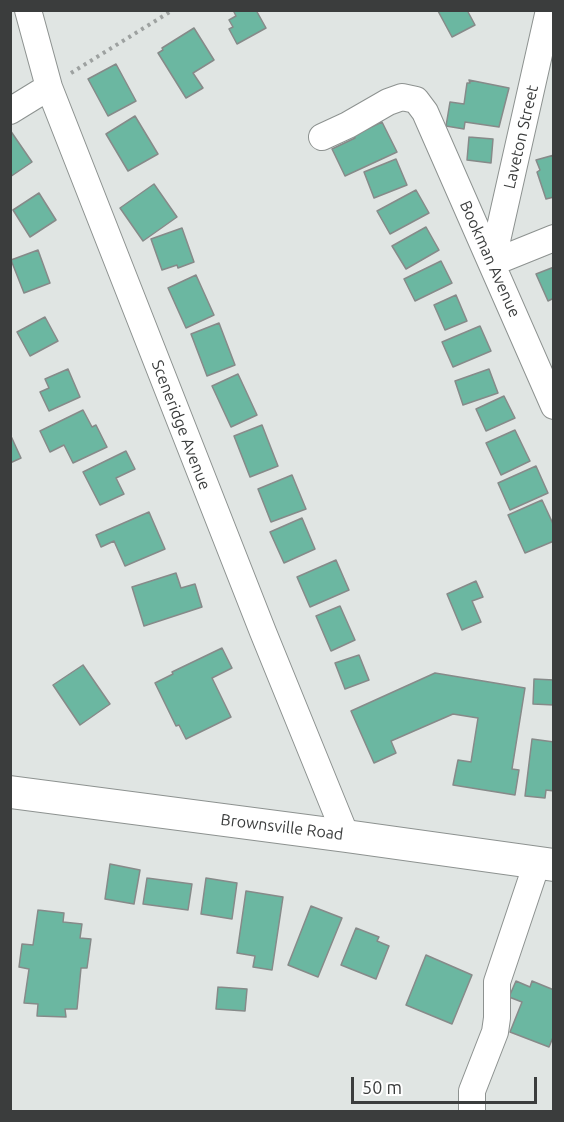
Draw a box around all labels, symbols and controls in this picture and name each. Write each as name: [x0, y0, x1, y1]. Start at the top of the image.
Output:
street label: Laveton Street: [500, 83, 542, 191]
street label: Bookman Avenue: [456, 198, 524, 320]
street label: Sceneridge Avenue: [147, 357, 215, 493]
street label: Brownsville Road: [220, 810, 344, 844]
scale bar: [354, 1065, 540, 1103]
text: 50 m: [362, 1077, 402, 1097]

